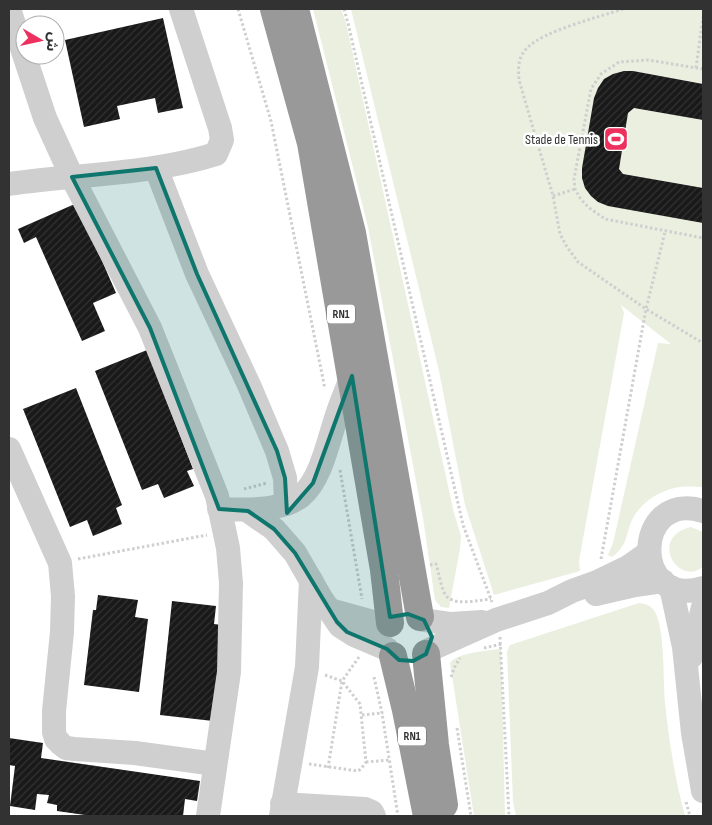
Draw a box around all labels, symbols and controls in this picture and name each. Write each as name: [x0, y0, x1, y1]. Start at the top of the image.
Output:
north arrow: [15, 15, 65, 65]
text: ش: [42, 31, 62, 53]
sports icon: Stade de Tennis: [603, 126, 629, 152]
place label: Stade de Tennis: [525, 131, 598, 148]
road number: RN1: [327, 304, 355, 324]
road number: RN1: [398, 726, 426, 746]

